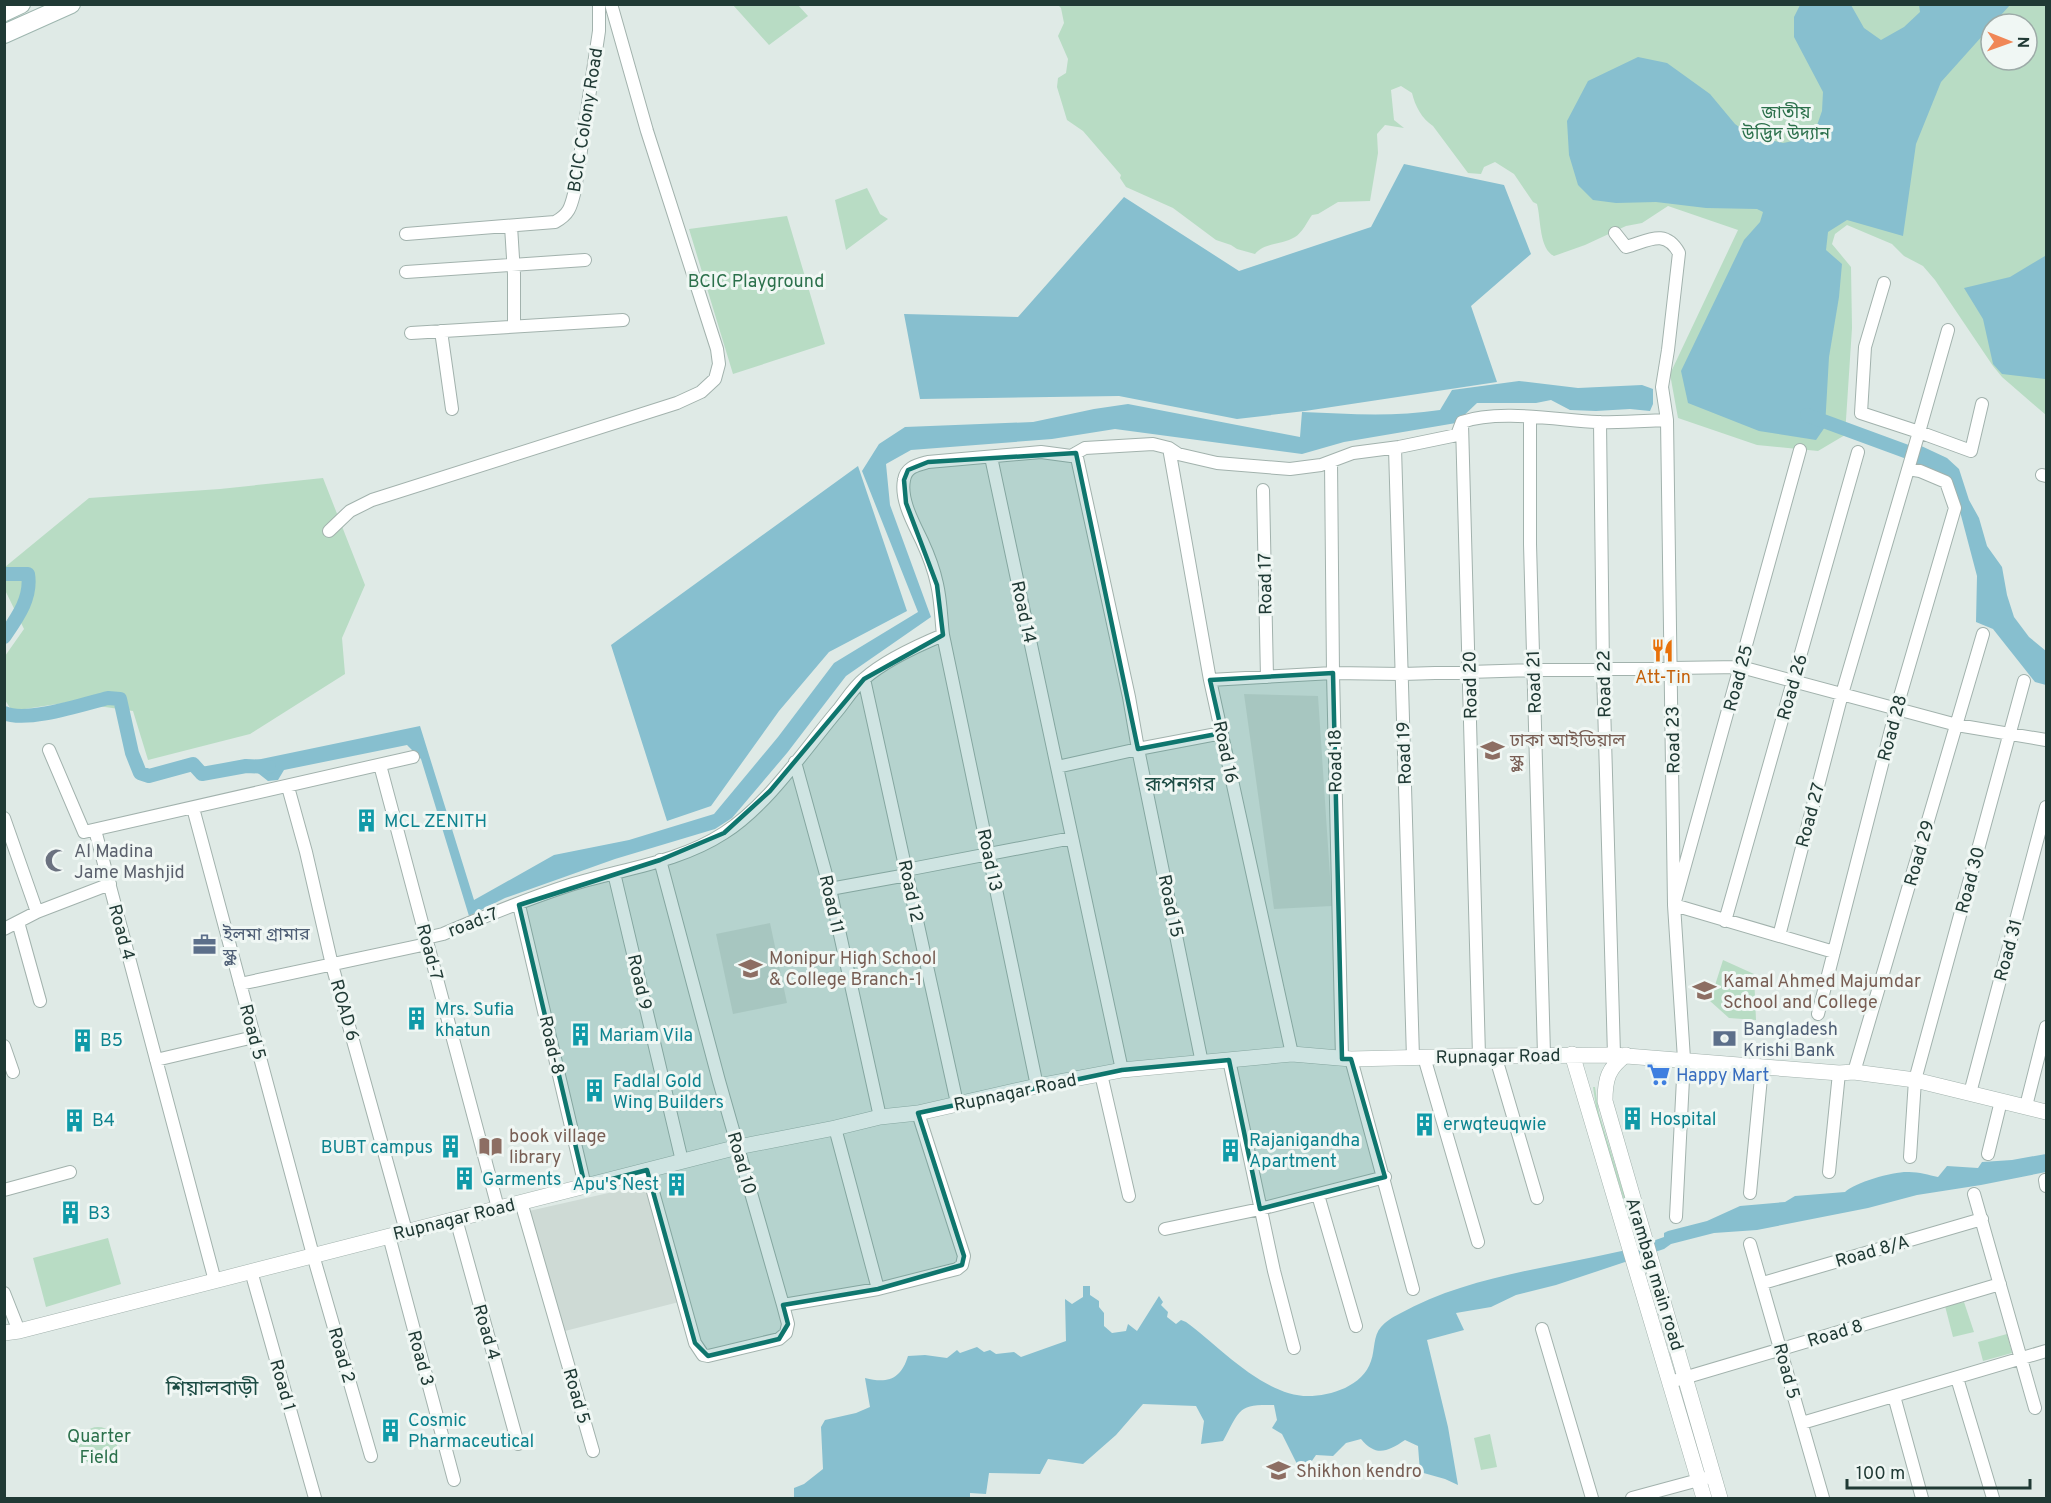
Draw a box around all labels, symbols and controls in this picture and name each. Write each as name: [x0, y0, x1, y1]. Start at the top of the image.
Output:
north arrow: [1979, 12, 2039, 72]
text: N: [2012, 36, 2032, 48]
street label: BCIC Colony Road: [564, 46, 609, 194]
park label: জাতীয় উদ্ভিদ উদ্যান: [1741, 102, 1831, 146]
park label: BCIC Playground: [688, 271, 824, 294]
street label: Road 17: [1254, 553, 1279, 615]
street label: Road 14: [1005, 579, 1040, 646]
restaurant icon: Att-Tin: [1650, 638, 1676, 664]
street label: Road 25: [1720, 643, 1759, 714]
street label: Road 21: [1523, 650, 1548, 714]
street label: Road 22: [1593, 650, 1618, 718]
street label: Road 20: [1459, 651, 1484, 719]
street label: Road 26: [1773, 652, 1814, 723]
place label: Att-Tin: [1635, 667, 1691, 690]
street label: Road 28: [1874, 693, 1913, 764]
street label: Road 23: [1662, 706, 1687, 774]
street label: Road 16: [1207, 719, 1242, 786]
street label: Road 19: [1393, 721, 1418, 785]
street label: Road 18: [1324, 729, 1349, 793]
place label: ঢাকা আইডিয়াল স্কুল: [1509, 730, 1626, 774]
school or university icon: ঢাকা আইডিয়াল স্কুল: [1479, 737, 1505, 763]
district label: রূপনগর: [1144, 772, 1215, 799]
street label: Road 27: [1792, 780, 1831, 850]
building icon: MCL ZENITH: [353, 808, 379, 834]
place label: MCL ZENITH: [384, 811, 487, 834]
street label: Road 29: [1900, 818, 1941, 889]
street label: Road 13: [971, 827, 1006, 894]
place label: Al Madina Jame Mashjid: [74, 841, 185, 885]
street label: Road 30: [1952, 845, 1991, 916]
mosque icon: Al Madina Jame Mashjid: [43, 848, 69, 874]
street label: Road 12: [892, 858, 927, 925]
street label: Road 11: [813, 873, 848, 936]
street label: Road 15: [1152, 873, 1187, 940]
street label: Road 4: [102, 902, 139, 963]
street label: road-7: [445, 903, 502, 944]
street label: Road 31: [1990, 917, 2029, 984]
street label: Road-7: [410, 922, 447, 983]
place label: ইলমা গ্রামার স্কুল: [222, 924, 310, 968]
office icon: ইলমা গ্রামার স্কুল: [192, 931, 218, 957]
place label: Monipur High School & College Branch-1: [769, 948, 936, 992]
street label: Road 9: [621, 952, 656, 1013]
school or university icon: Monipur High School & College Branch-1: [738, 955, 764, 981]
place label: Kamal Ahmed Majumdar School and College: [1723, 971, 1921, 1015]
street label: ROAD 6: [324, 977, 363, 1044]
school or university icon: Kamal Ahmed Majumdar School and College: [1692, 978, 1718, 1004]
place label: Mrs. Sufia khatun: [435, 999, 514, 1043]
street label: Road 5: [233, 1002, 270, 1063]
building icon: Mrs. Sufia khatun: [404, 1006, 430, 1032]
street label: Road-8: [533, 1014, 568, 1077]
place label: Bangladesh Krishi Bank: [1743, 1019, 1838, 1063]
building icon: Mariam Vila: [568, 1022, 594, 1048]
place label: Mariam Vila: [599, 1025, 693, 1048]
bank icon: Bangladesh Krishi Bank: [1712, 1026, 1738, 1052]
building icon: B5: [69, 1027, 95, 1053]
place label: B5: [100, 1030, 123, 1053]
street label: Rupnagar Road: [1435, 1045, 1561, 1070]
supermarket icon: Happy Mart: [1645, 1062, 1671, 1088]
place label: Happy Mart: [1676, 1065, 1769, 1088]
street label: Rupnagar Road: [952, 1069, 1079, 1118]
place label: Fadlal Gold Wing Builders: [613, 1071, 724, 1115]
building icon: Fadlal Gold Wing Builders: [582, 1078, 608, 1104]
building icon: Hospital: [1619, 1106, 1645, 1132]
building icon: B4: [61, 1107, 87, 1133]
place label: Hospital: [1650, 1109, 1717, 1132]
place label: B4: [92, 1110, 115, 1133]
building icon: erwqteuqwie: [1412, 1111, 1438, 1137]
place label: erwqteuqwie: [1443, 1114, 1546, 1137]
place label: book village library: [509, 1126, 606, 1170]
street label: Road 10: [721, 1129, 760, 1197]
place label: Rajanigandha Apartment: [1249, 1130, 1360, 1174]
library icon: book village library: [478, 1133, 504, 1159]
building icon: BUBT campus: [438, 1134, 464, 1160]
place label: BUBT campus: [321, 1137, 433, 1160]
building icon: Rajanigandha Apartment: [1218, 1137, 1244, 1163]
building icon: Garments: [451, 1166, 477, 1192]
place label: Garments: [482, 1169, 561, 1192]
building icon: Apu's Nest: [664, 1171, 690, 1197]
place label: Apu's Nest: [573, 1174, 659, 1197]
street label: Rupnagar Road: [391, 1194, 518, 1247]
street label: Arambag main road: [1619, 1195, 1688, 1354]
building icon: B3: [57, 1200, 83, 1226]
place label: B3: [88, 1203, 111, 1226]
street label: Road 8/A: [1833, 1231, 1912, 1274]
street label: Road 4: [467, 1302, 504, 1363]
street label: Road 8: [1805, 1315, 1866, 1354]
street label: Road 2: [322, 1325, 359, 1386]
street label: Road 3: [401, 1328, 438, 1389]
street label: Road 5: [1767, 1341, 1804, 1402]
street label: Road 1: [263, 1357, 300, 1414]
street label: Road 5: [557, 1366, 594, 1427]
district label: শিয়ালবাড়ী: [165, 1376, 259, 1403]
place label: Cosmic Pharmaceutical: [408, 1410, 534, 1454]
building icon: Cosmic Pharmaceutical: [377, 1417, 403, 1443]
park label: Quarter Field: [67, 1426, 131, 1470]
scale bar: [1847, 1452, 2030, 1490]
school or university icon: Shikhon kendro: [1265, 1458, 1291, 1484]
place label: Shikhon kendro: [1296, 1461, 1422, 1484]
text: 100 m: [1856, 1463, 1905, 1486]

